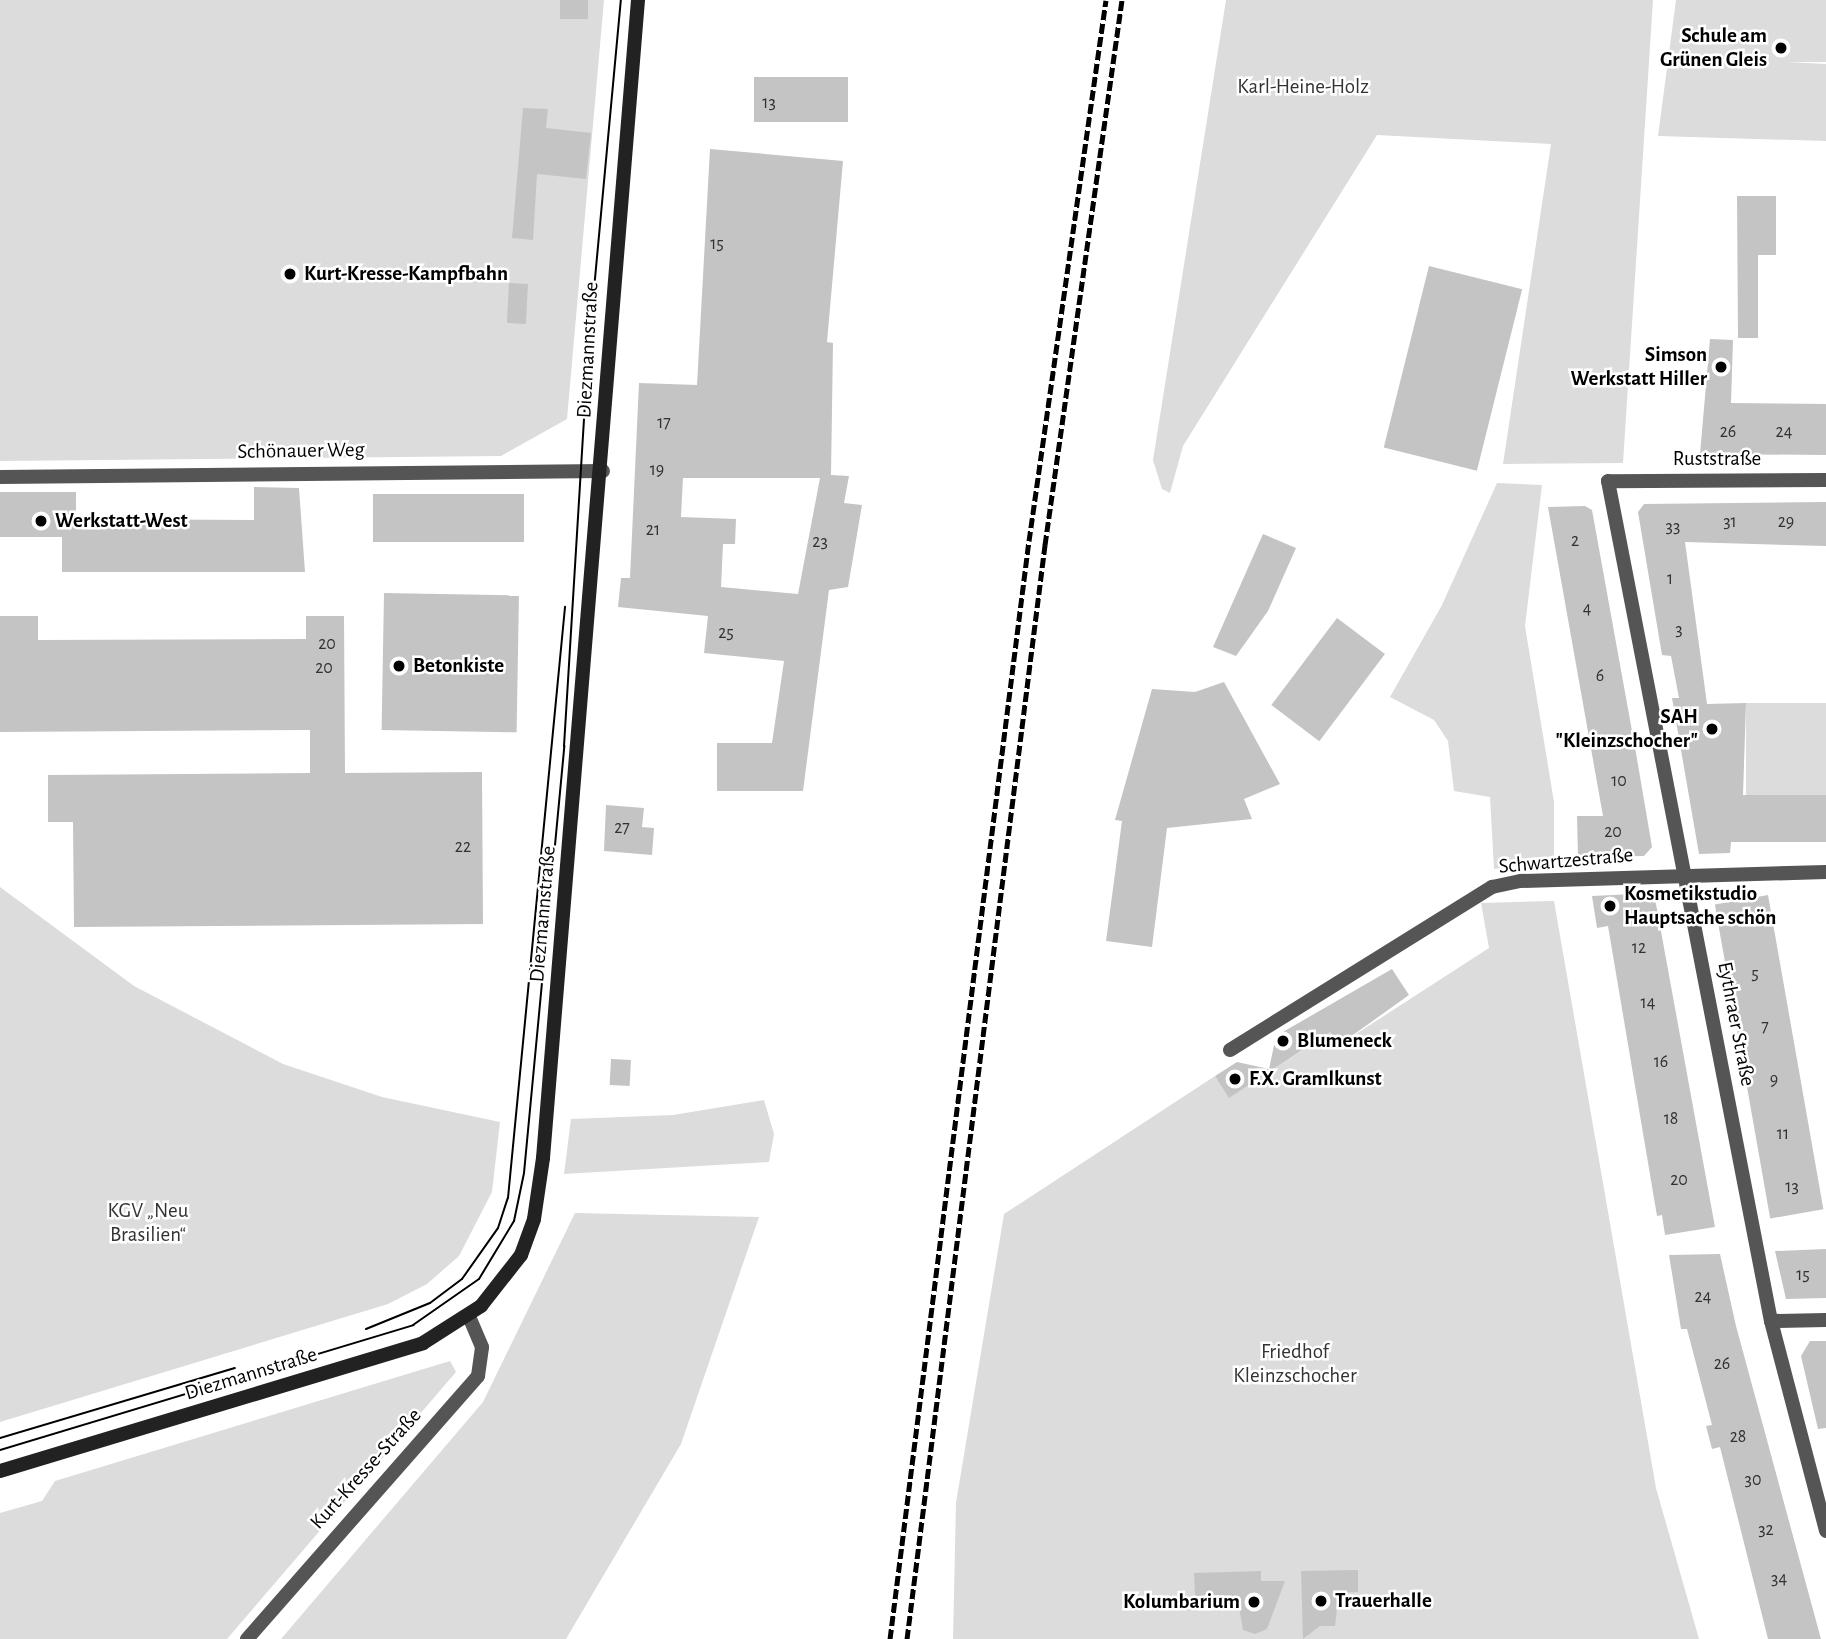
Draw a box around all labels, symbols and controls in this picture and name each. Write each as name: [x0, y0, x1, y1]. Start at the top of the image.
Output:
place label: Schule am Grünen Gleis: [1660, 23, 1767, 73]
marker: Schule am Grünen Gleis: [1773, 40, 1789, 56]
park label: Karl-Heine-Holz: [1237, 74, 1369, 100]
house number: 13: [762, 92, 776, 114]
house number: 15: [710, 233, 724, 255]
place label: Kurt-Kresse-Kampfbahn: [304, 261, 508, 287]
marker: Kurt-Kresse-Kampfbahn: [282, 266, 298, 282]
street label: Diezmannstraße: [572, 281, 604, 419]
place label: Simson Werkstatt Hiller: [1571, 342, 1707, 392]
marker: Simson Werkstatt Hiller: [1713, 359, 1729, 375]
house number: 17: [657, 412, 671, 434]
house number: 26: [1720, 421, 1736, 443]
house number: 24: [1776, 421, 1792, 443]
street label: Schönauer Weg: [237, 437, 365, 465]
street label: Ruststraße: [1673, 446, 1761, 472]
house number: 19: [650, 459, 664, 481]
place label: Werkstatt-West: [55, 508, 188, 534]
house number: 31: [1723, 511, 1737, 533]
house number: 29: [1778, 511, 1794, 533]
marker: Werkstatt-West: [33, 513, 49, 529]
house number: 33: [1666, 516, 1680, 538]
house number: 21: [646, 519, 660, 541]
house number: 2: [1571, 530, 1579, 552]
house number: 23: [812, 531, 828, 553]
house number: 1: [1667, 568, 1673, 590]
house number: 4: [1583, 598, 1591, 620]
house number: 3: [1675, 619, 1683, 641]
house number: 25: [718, 622, 734, 644]
house number: 20: [318, 633, 336, 655]
place label: Betonkiste: [413, 653, 504, 679]
house number: 20: [315, 657, 333, 679]
marker: Betonkiste: [391, 658, 407, 674]
house number: 6: [1596, 665, 1604, 687]
place label: SAH "Kleinzschocher": [1556, 704, 1698, 754]
marker: SAH "Kleinzschocher": [1704, 721, 1720, 737]
house number: 10: [1611, 770, 1627, 792]
house number: 27: [614, 817, 630, 839]
house number: 20: [1604, 821, 1622, 843]
house number: 22: [455, 836, 471, 858]
street label: Schwartzestraße: [1498, 843, 1634, 879]
street label: Diezmannstraße: [524, 845, 562, 983]
place label: Kosmetikstudio Hauptsache schön: [1624, 881, 1776, 931]
marker: Kosmetikstudio Hauptsache schön: [1602, 898, 1618, 914]
house number: 12: [1632, 937, 1646, 959]
street label: Eythraer Straße: [1712, 960, 1760, 1088]
house number: 5: [1751, 963, 1759, 985]
house number: 14: [1641, 992, 1655, 1014]
house number: 7: [1761, 1016, 1769, 1038]
place label: Blumeneck: [1297, 1028, 1392, 1054]
marker: Blumeneck: [1275, 1033, 1291, 1049]
house number: 16: [1654, 1051, 1668, 1073]
place label: F.X. Gramlkunst: [1249, 1066, 1382, 1092]
house number: 9: [1770, 1069, 1778, 1091]
marker: F.X. Gramlkunst: [1227, 1071, 1243, 1087]
house number: 18: [1664, 1108, 1678, 1130]
house number: 11: [1777, 1123, 1789, 1145]
house number: 20: [1670, 1169, 1688, 1191]
house number: 13: [1785, 1176, 1799, 1198]
park label: KGV „Neu Brasilien“: [108, 1198, 188, 1248]
house number: 15: [1796, 1264, 1810, 1286]
house number: 24: [1695, 1286, 1711, 1308]
park label: Friedhof Kleinzschocher: [1233, 1339, 1357, 1389]
street label: Diezmannstraße: [182, 1342, 320, 1406]
house number: 26: [1714, 1353, 1730, 1375]
street label: Kurt-Kresse-Straße: [305, 1403, 427, 1535]
house number: 28: [1730, 1426, 1746, 1448]
house number: 30: [1745, 1469, 1761, 1491]
house number: 32: [1758, 1519, 1774, 1541]
house number: 34: [1771, 1568, 1787, 1590]
place label: Trauerhalle: [1335, 1588, 1432, 1614]
place label: Kolumbarium: [1123, 1589, 1240, 1615]
marker: Trauerhalle: [1313, 1593, 1329, 1609]
marker: Kolumbarium: [1246, 1594, 1262, 1610]

